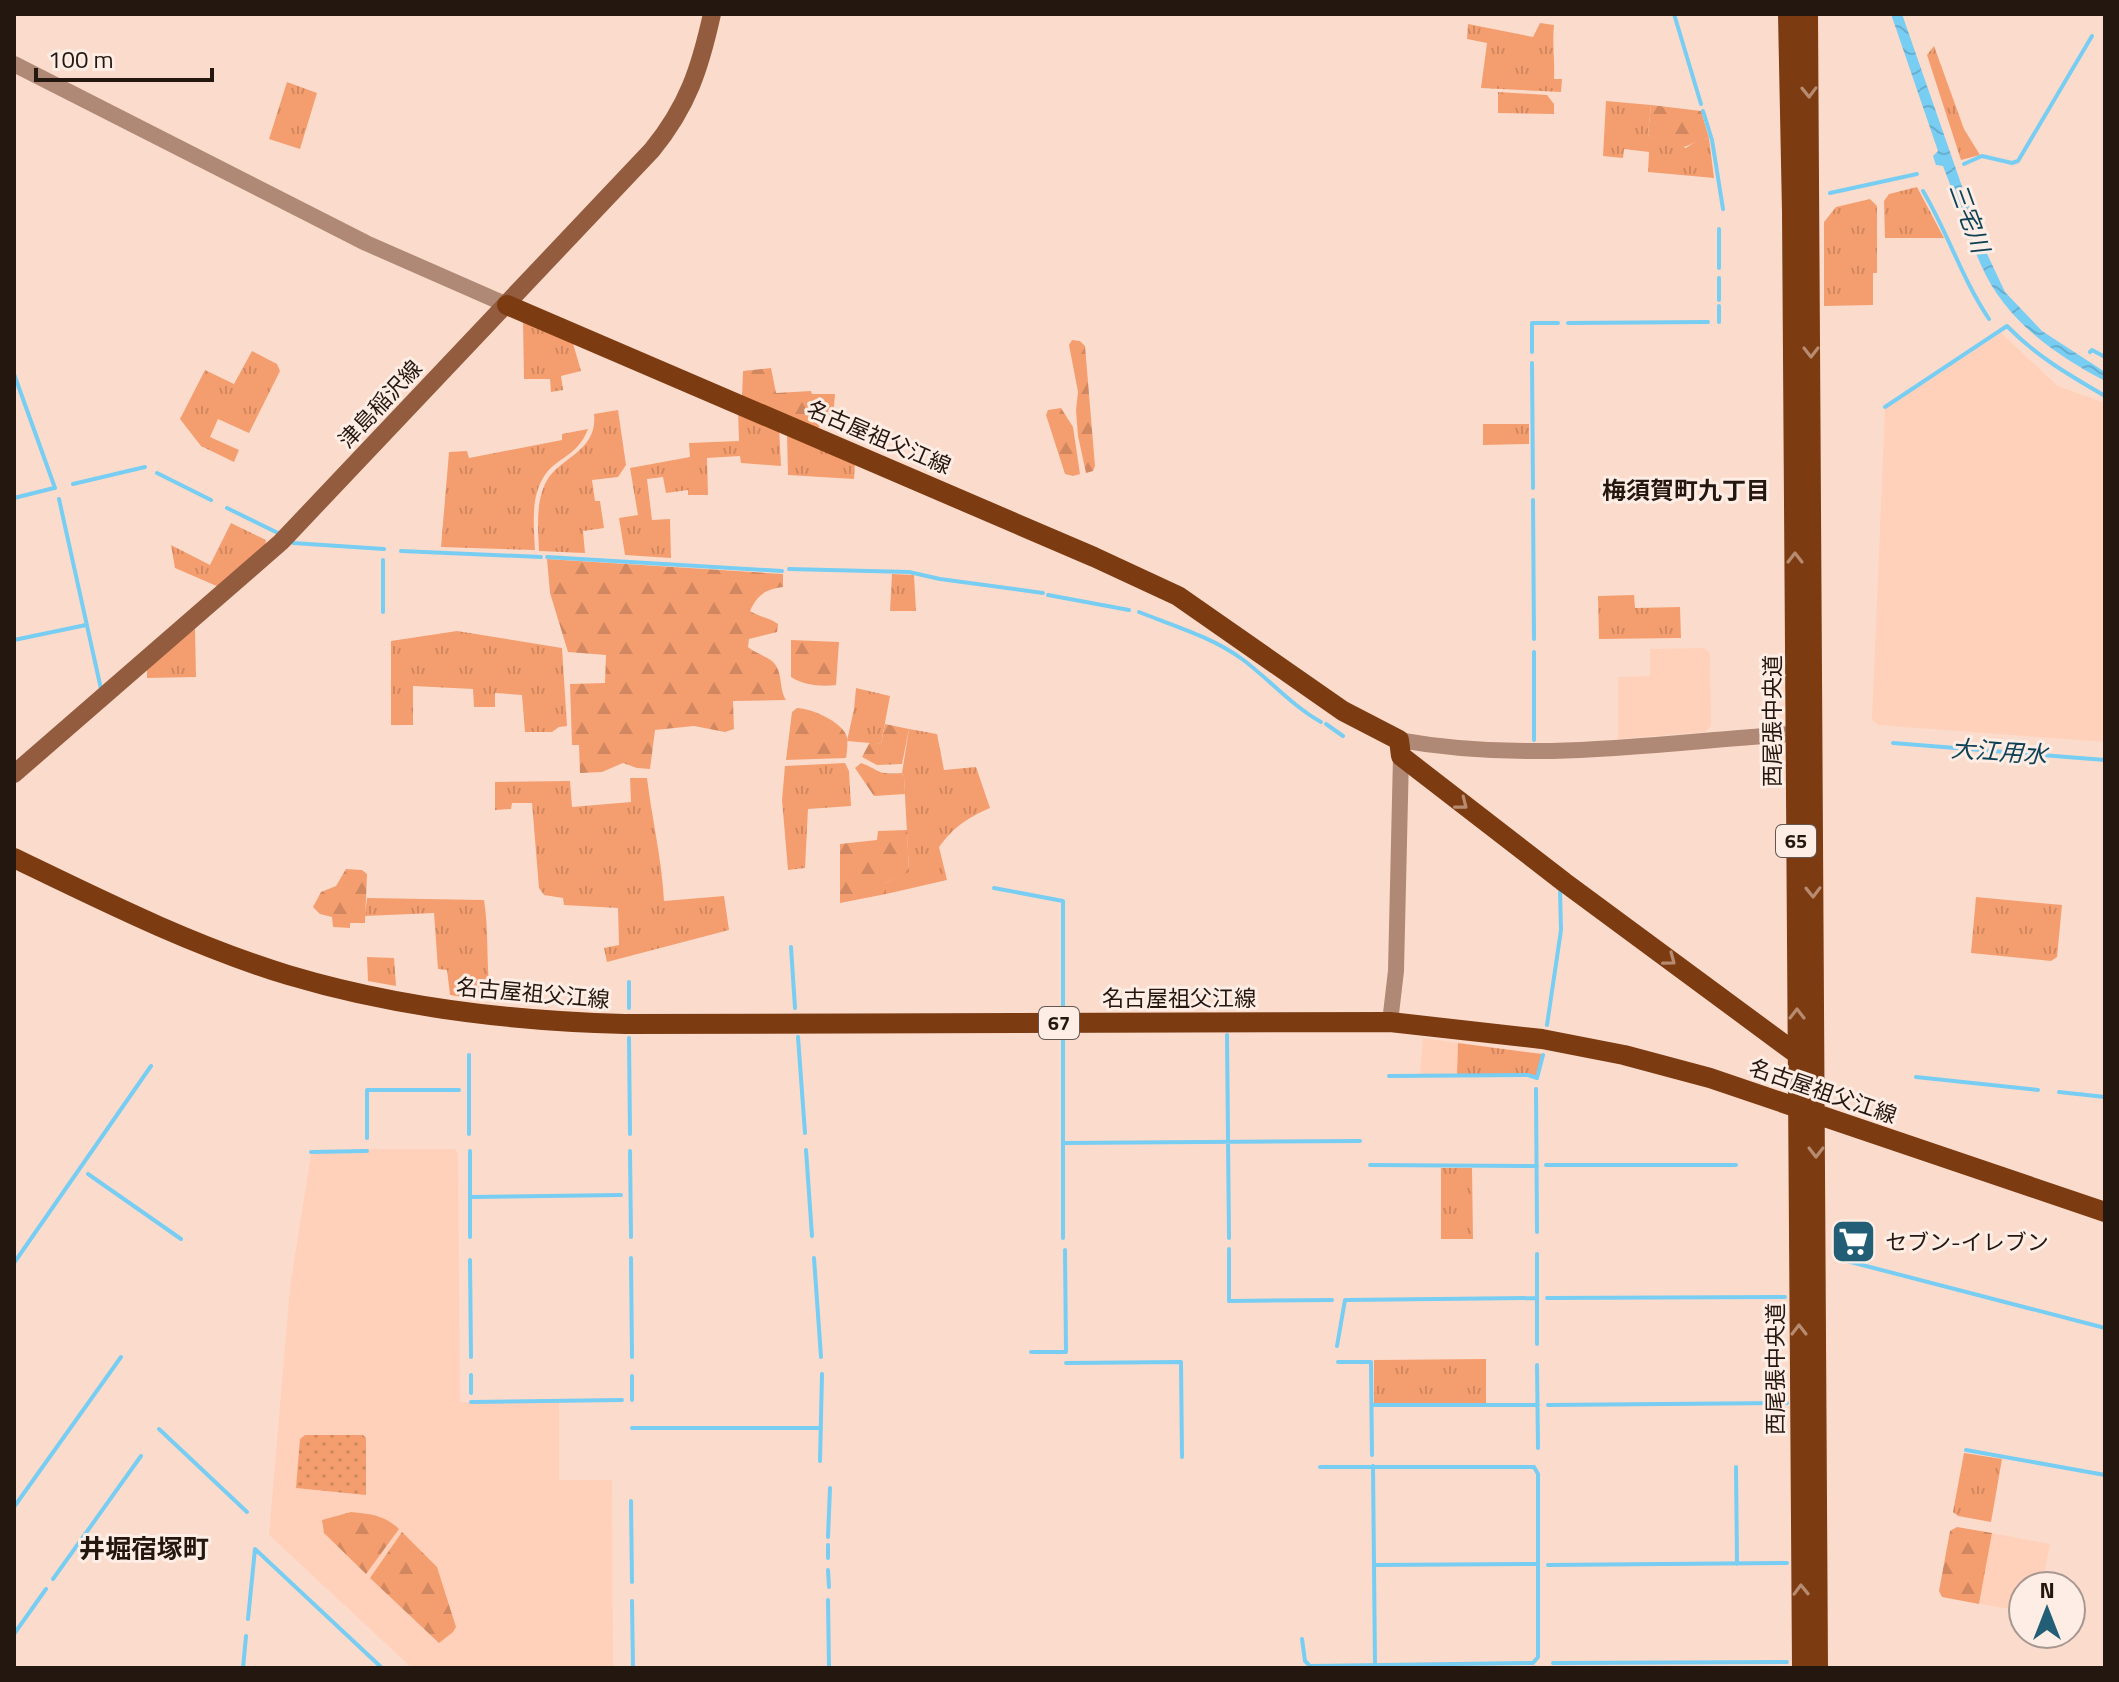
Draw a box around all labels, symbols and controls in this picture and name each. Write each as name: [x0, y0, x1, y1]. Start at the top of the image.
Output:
scale bar: [36, 32, 212, 82]
text: 100 m: [48, 41, 114, 77]
one-way arrow: [1800, 86, 1818, 99]
water label: 三宅川: [1941, 178, 2000, 260]
one-way arrow: [1802, 346, 1820, 359]
street label: 津島稲沢線: [330, 352, 430, 456]
street label: 名古屋祖父江線: [801, 391, 957, 483]
district label: 梅須賀町九丁目: [1602, 472, 1770, 508]
one-way arrow: [1786, 551, 1804, 564]
street label: 西尾張中央道: [1755, 655, 1789, 787]
water label: 大江用水: [1950, 730, 2051, 773]
one-way arrow: [1453, 794, 1468, 808]
road number: 65: [1776, 825, 1816, 857]
one-way arrow: [1804, 886, 1822, 899]
one-way arrow: [1661, 951, 1676, 965]
street label: 名古屋祖父江線: [455, 969, 611, 1017]
street label: 名古屋祖父江線: [1102, 981, 1256, 1015]
road number: 67: [1039, 1007, 1079, 1039]
one-way arrow: [1788, 1007, 1806, 1020]
street label: 名古屋祖父江線: [1745, 1050, 1901, 1132]
one-way arrow: [1807, 1146, 1825, 1159]
supermarket icon: セブン-イレブン: [1830, 1218, 1878, 1266]
place label: セブン-イレブン: [1885, 1225, 2049, 1259]
street label: 西尾張中央道: [1758, 1303, 1792, 1435]
one-way arrow: [1790, 1323, 1808, 1336]
district label: 井堀宿塚町: [79, 1529, 209, 1568]
north arrow: [2007, 1570, 2087, 1650]
text: N: [2039, 1573, 2055, 1607]
one-way arrow: [1792, 1583, 1810, 1596]

